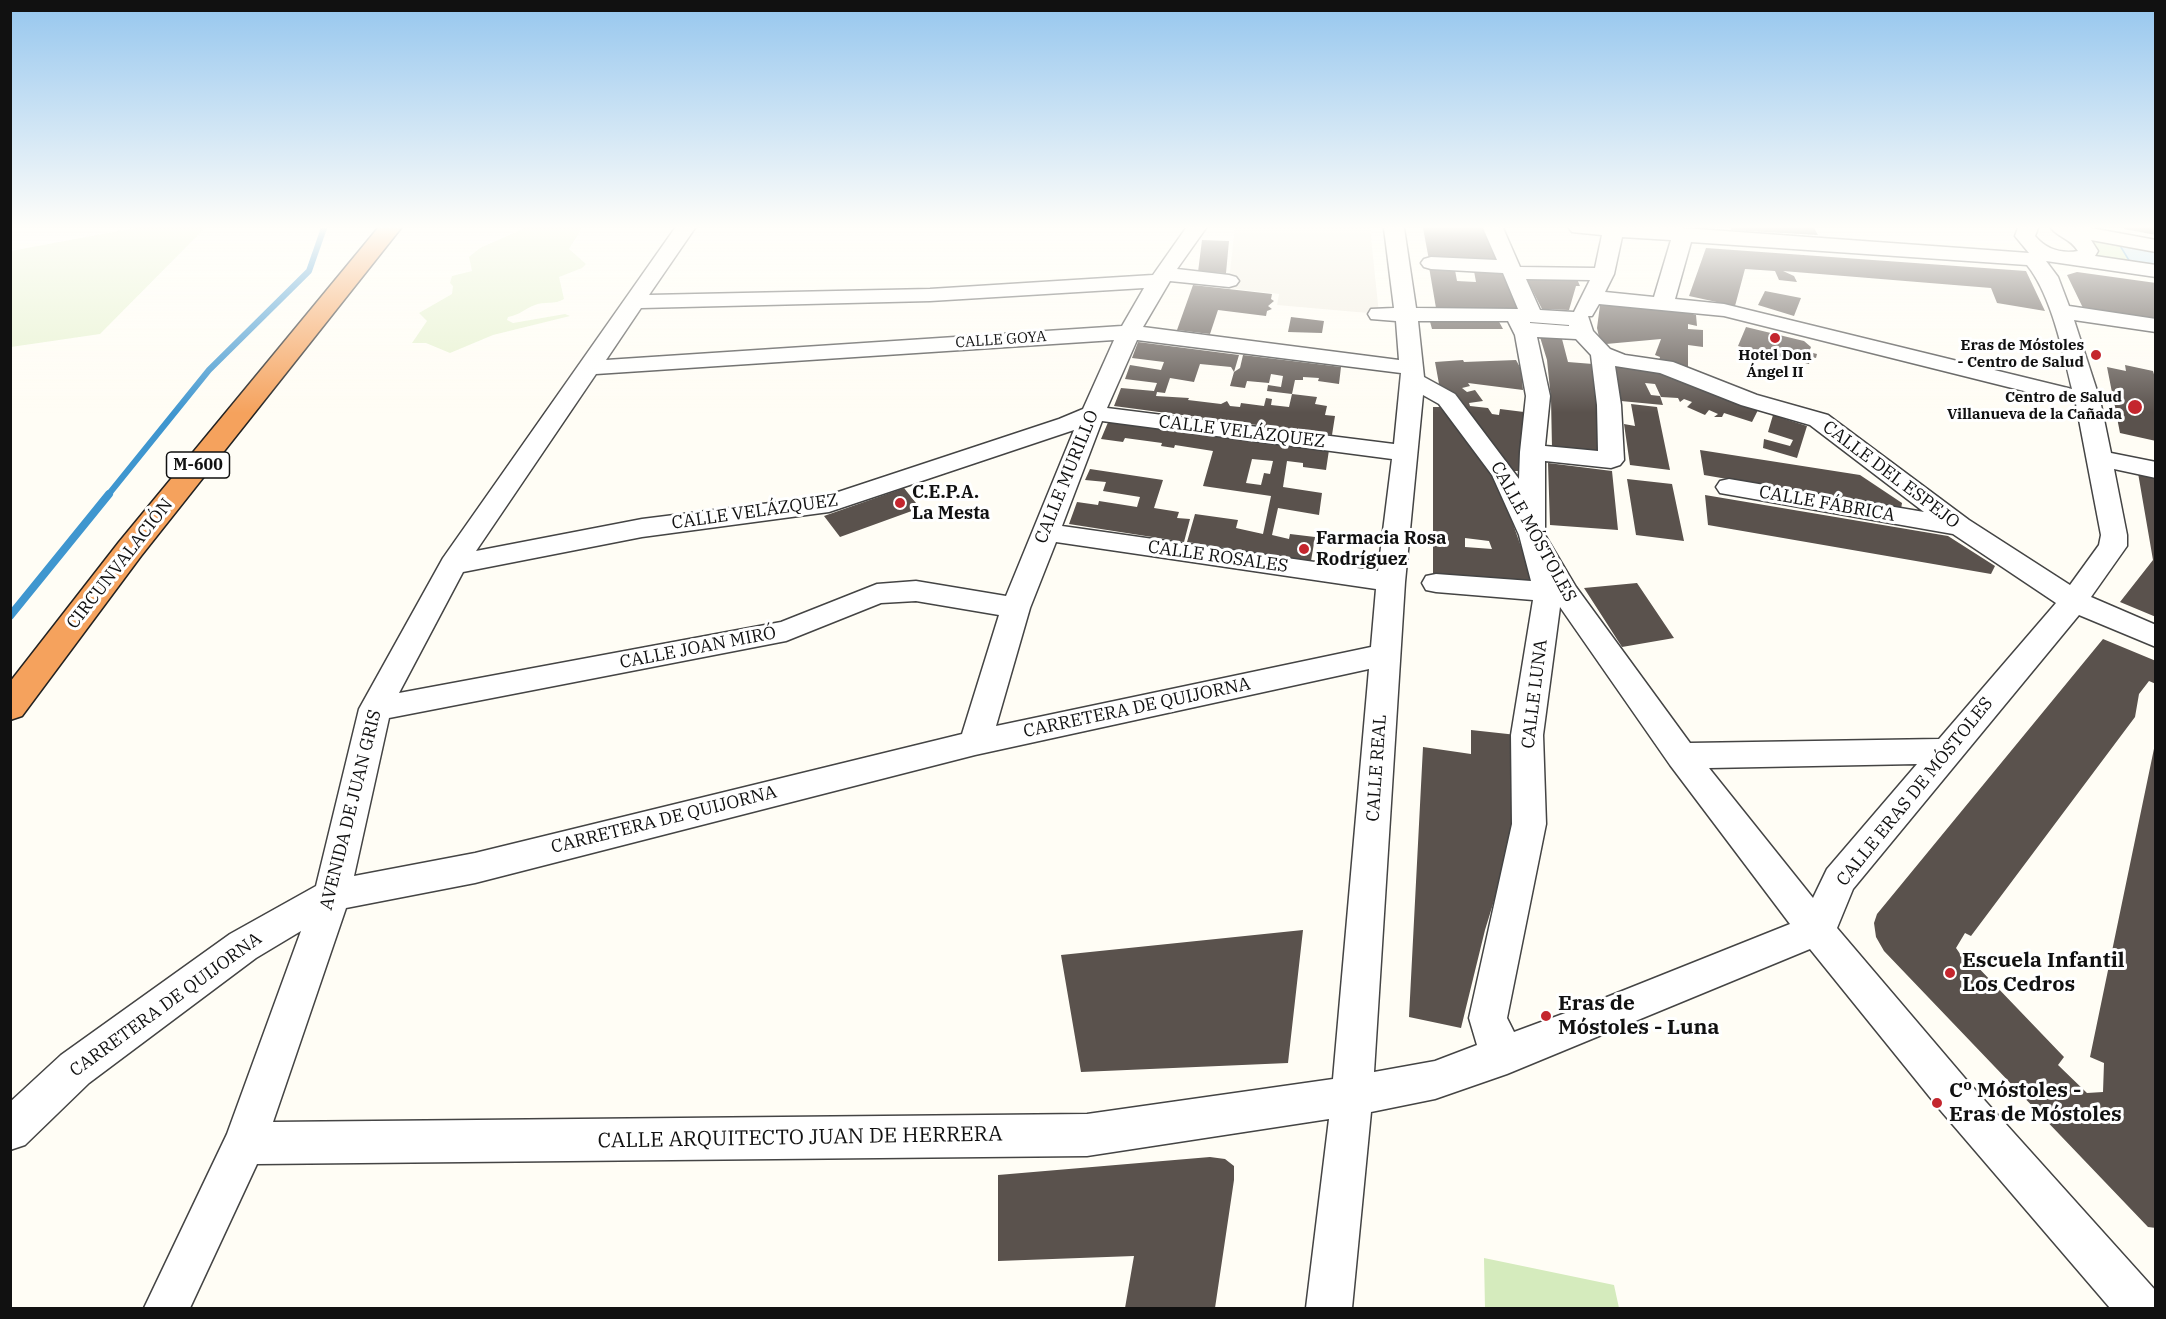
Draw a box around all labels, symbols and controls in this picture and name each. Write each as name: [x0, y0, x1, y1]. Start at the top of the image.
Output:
street label: CALLE GOYA: [955, 328, 1047, 352]
marker: Hotel Don Ángel II: [1768, 331, 1782, 345]
place label: Eras de Móstoles - Centro de Salud: [1958, 337, 2084, 372]
place label: Hotel Don Ángel II: [1738, 347, 1812, 382]
marker: Eras de Móstoles - Centro de Salud: [2089, 348, 2103, 362]
place label: Centro de Salud Villanueva de la Cañada: [1947, 389, 2122, 424]
marker: Centro de Salud Villanueva de la Cañada: [2126, 398, 2144, 416]
street label: CALLE MURILLO: [1030, 407, 1104, 547]
street label: CALLE VELÁZQUEZ: [1157, 411, 1327, 453]
street label: CALLE DEL ESPEJO: [1818, 416, 1964, 534]
road number: M-600: [166, 452, 230, 478]
street label: CALLE MÓSTOLES: [1485, 458, 1581, 606]
street label: CALLE FÁBRICA: [1757, 481, 1897, 527]
place label: C.E.P.A. La Mesta: [912, 482, 990, 524]
street label: CALLE VELÁZQUEZ: [670, 490, 840, 534]
street label: CIRCUNVALACIÓN: [62, 494, 178, 634]
marker: C.E.P.A. La Mesta: [893, 496, 907, 510]
place label: Farmacia Rosa Rodríguez: [1316, 528, 1446, 570]
street label: CALLE ROSALES: [1147, 536, 1289, 578]
marker: Farmacia Rosa Rodríguez: [1297, 542, 1311, 556]
street label: CALLE JOAN MIRÓ: [618, 622, 778, 674]
street label: CALLE LUNA: [1518, 638, 1552, 750]
street label: CARRETERA DE QUIJORNA: [1021, 673, 1253, 743]
street label: CALLE ERAS DE MÓSTOLES: [1832, 693, 1998, 891]
street label: AVENIDA DE JUAN GRIS: [316, 708, 386, 912]
street label: CALLE REAL: [1362, 714, 1392, 822]
street label: CARRETERA DE QUIJORNA: [549, 781, 779, 859]
street label: CARRETERA DE QUIJORNA: [66, 928, 266, 1082]
place label: Escuela Infantil Los Cedros: [1962, 948, 2125, 998]
marker: Escuela Infantil Los Cedros: [1943, 966, 1957, 980]
place label: Eras de Móstoles - Luna: [1558, 991, 1720, 1041]
marker: Eras de Móstoles - Luna: [1539, 1009, 1553, 1023]
place label: Cº Móstoles - Eras de Móstoles: [1949, 1078, 2122, 1128]
marker: Cº Móstoles - Eras de Móstoles: [1930, 1096, 1944, 1110]
street label: CALLE ARQUITECTO JUAN DE HERRERA: [597, 1122, 1003, 1154]

